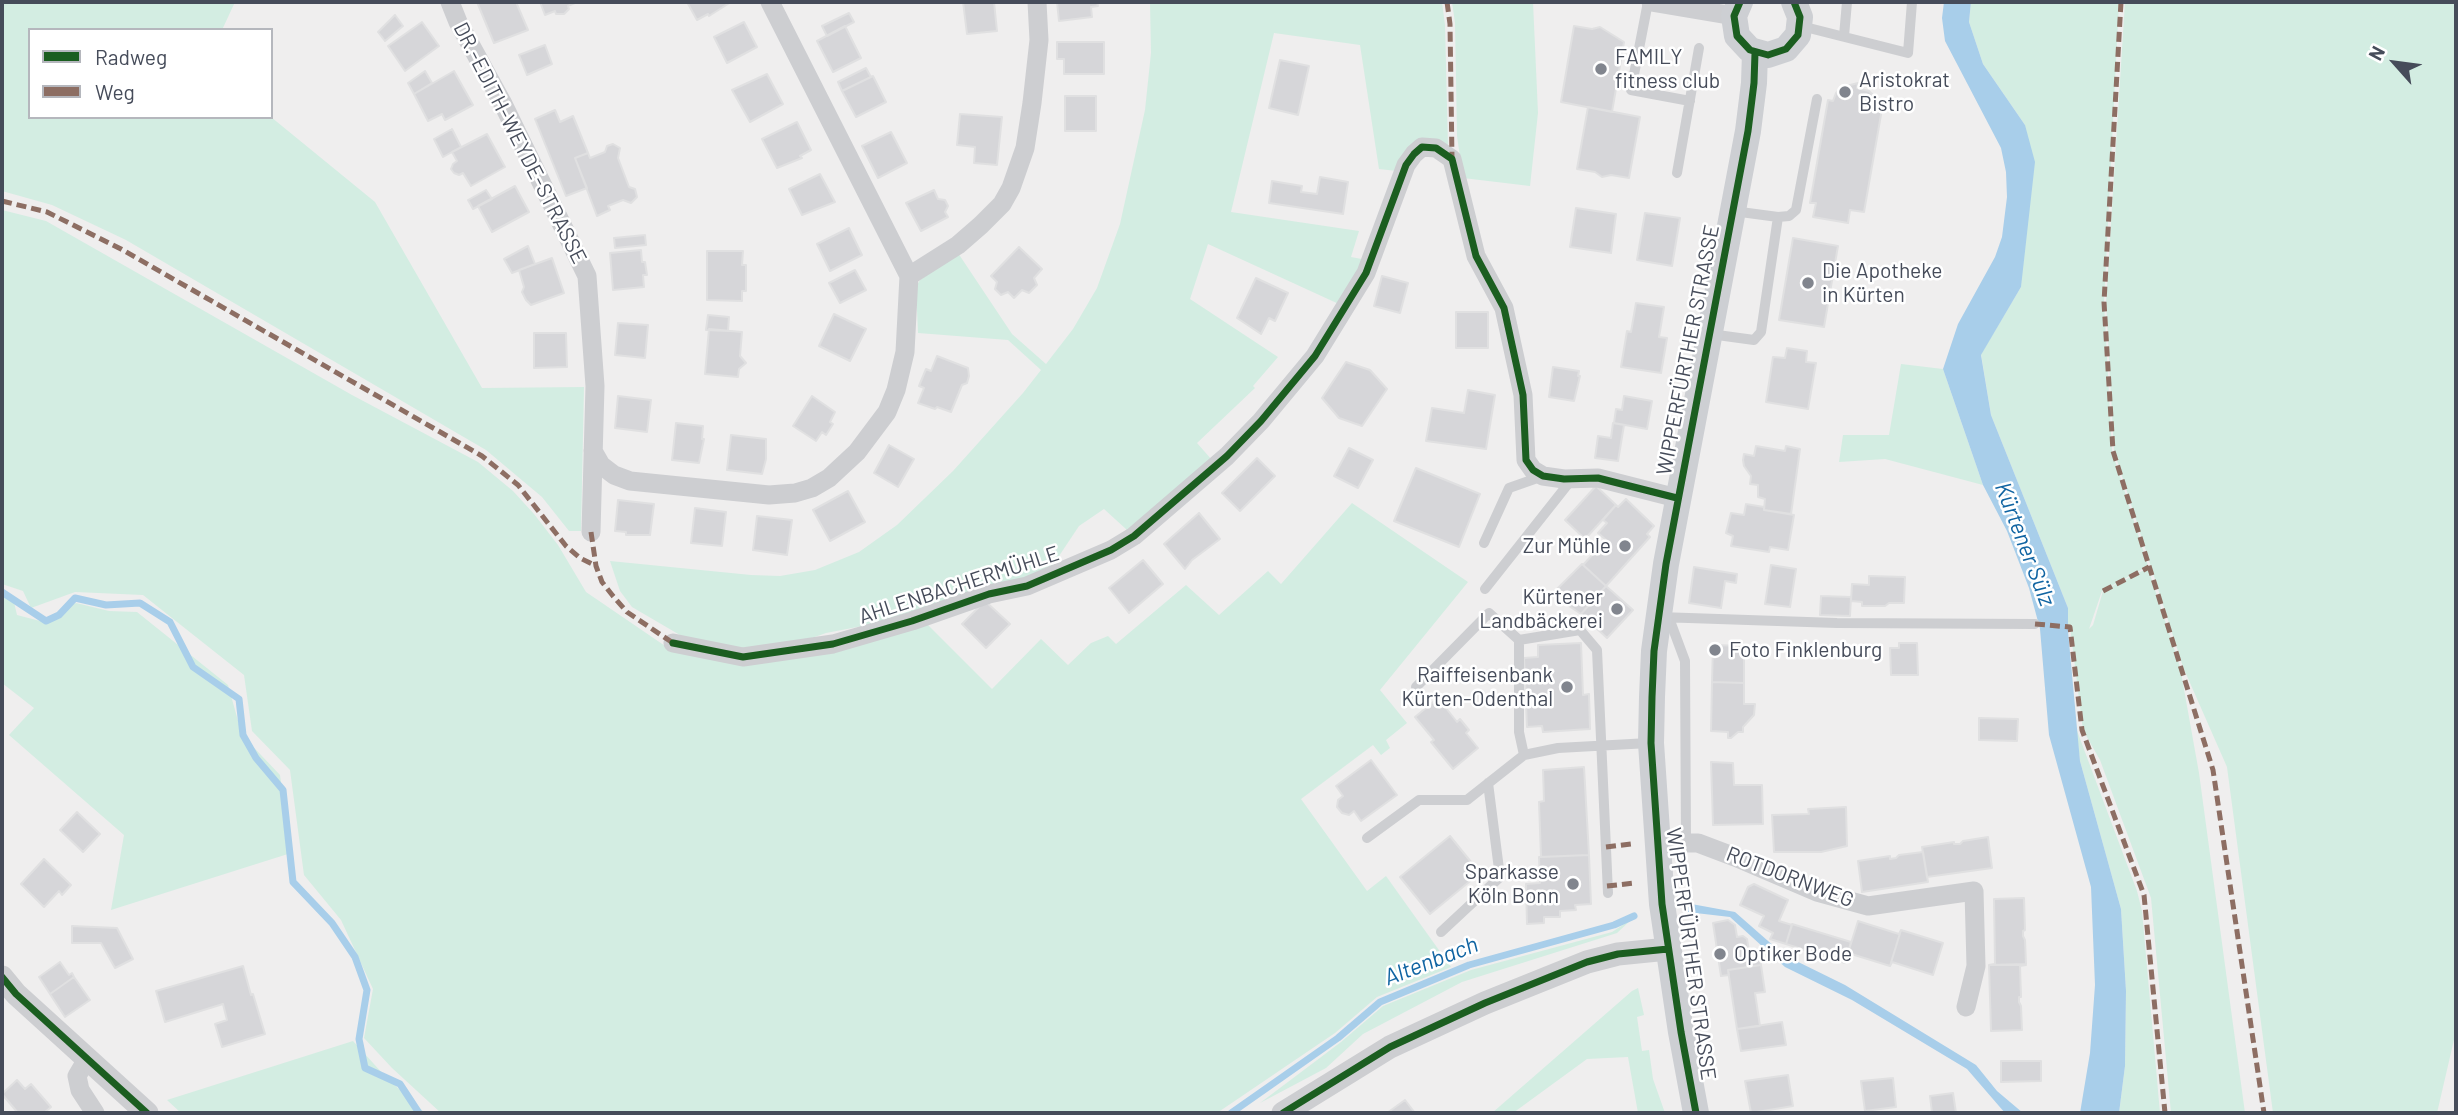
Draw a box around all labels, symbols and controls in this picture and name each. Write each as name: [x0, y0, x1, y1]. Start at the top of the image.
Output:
street label: DR.-EDITH-WEYDE-STRASSE: [448, 18, 592, 268]
legend: [28, 28, 273, 119]
north arrow: [2360, 28, 2430, 98]
text: N: [2363, 42, 2389, 64]
text: Radweg: [95, 44, 167, 69]
place label: FAMILY fitness club: [1615, 44, 1720, 94]
marker: FAMILY fitness club: [1593, 61, 1609, 77]
place label: Aristokrat Bistro: [1859, 67, 1950, 117]
text: Weg: [95, 79, 135, 104]
marker: Aristokrat Bistro: [1837, 84, 1853, 100]
street label: WIPPERFÜRTHER STRASSE: [1651, 223, 1725, 477]
place label: Die Apotheke in Kürten: [1822, 258, 1943, 308]
marker: Die Apotheke in Kürten: [1800, 275, 1816, 291]
water label: Kürtener Sülz: [1989, 478, 2061, 610]
place label: Zur Mühle: [1523, 533, 1611, 559]
marker: Zur Mühle: [1617, 538, 1633, 554]
street label: AHLENBACHERMÜHLE: [856, 541, 1062, 629]
place label: Kürtener Landbäckerei: [1479, 584, 1603, 634]
marker: Kürtener Landbäckerei: [1609, 601, 1625, 617]
place label: Foto Finklenburg: [1729, 637, 1882, 663]
marker: Foto Finklenburg: [1707, 642, 1723, 658]
place label: Raiffeisenbank Kürten-Odenthal: [1401, 662, 1553, 712]
marker: Raiffeisenbank Kürten-Odenthal: [1559, 679, 1575, 695]
street label: WIPPERFÜRTHER STRASSE: [1661, 826, 1721, 1082]
street label: ROTDORNWEG: [1723, 841, 1857, 913]
place label: Sparkasse Köln Bonn: [1465, 859, 1559, 909]
marker: Sparkasse Köln Bonn: [1565, 876, 1581, 892]
water label: Altenbach: [1380, 931, 1482, 991]
place label: Optiker Bode: [1734, 941, 1852, 967]
marker: Optiker Bode: [1712, 946, 1728, 962]

